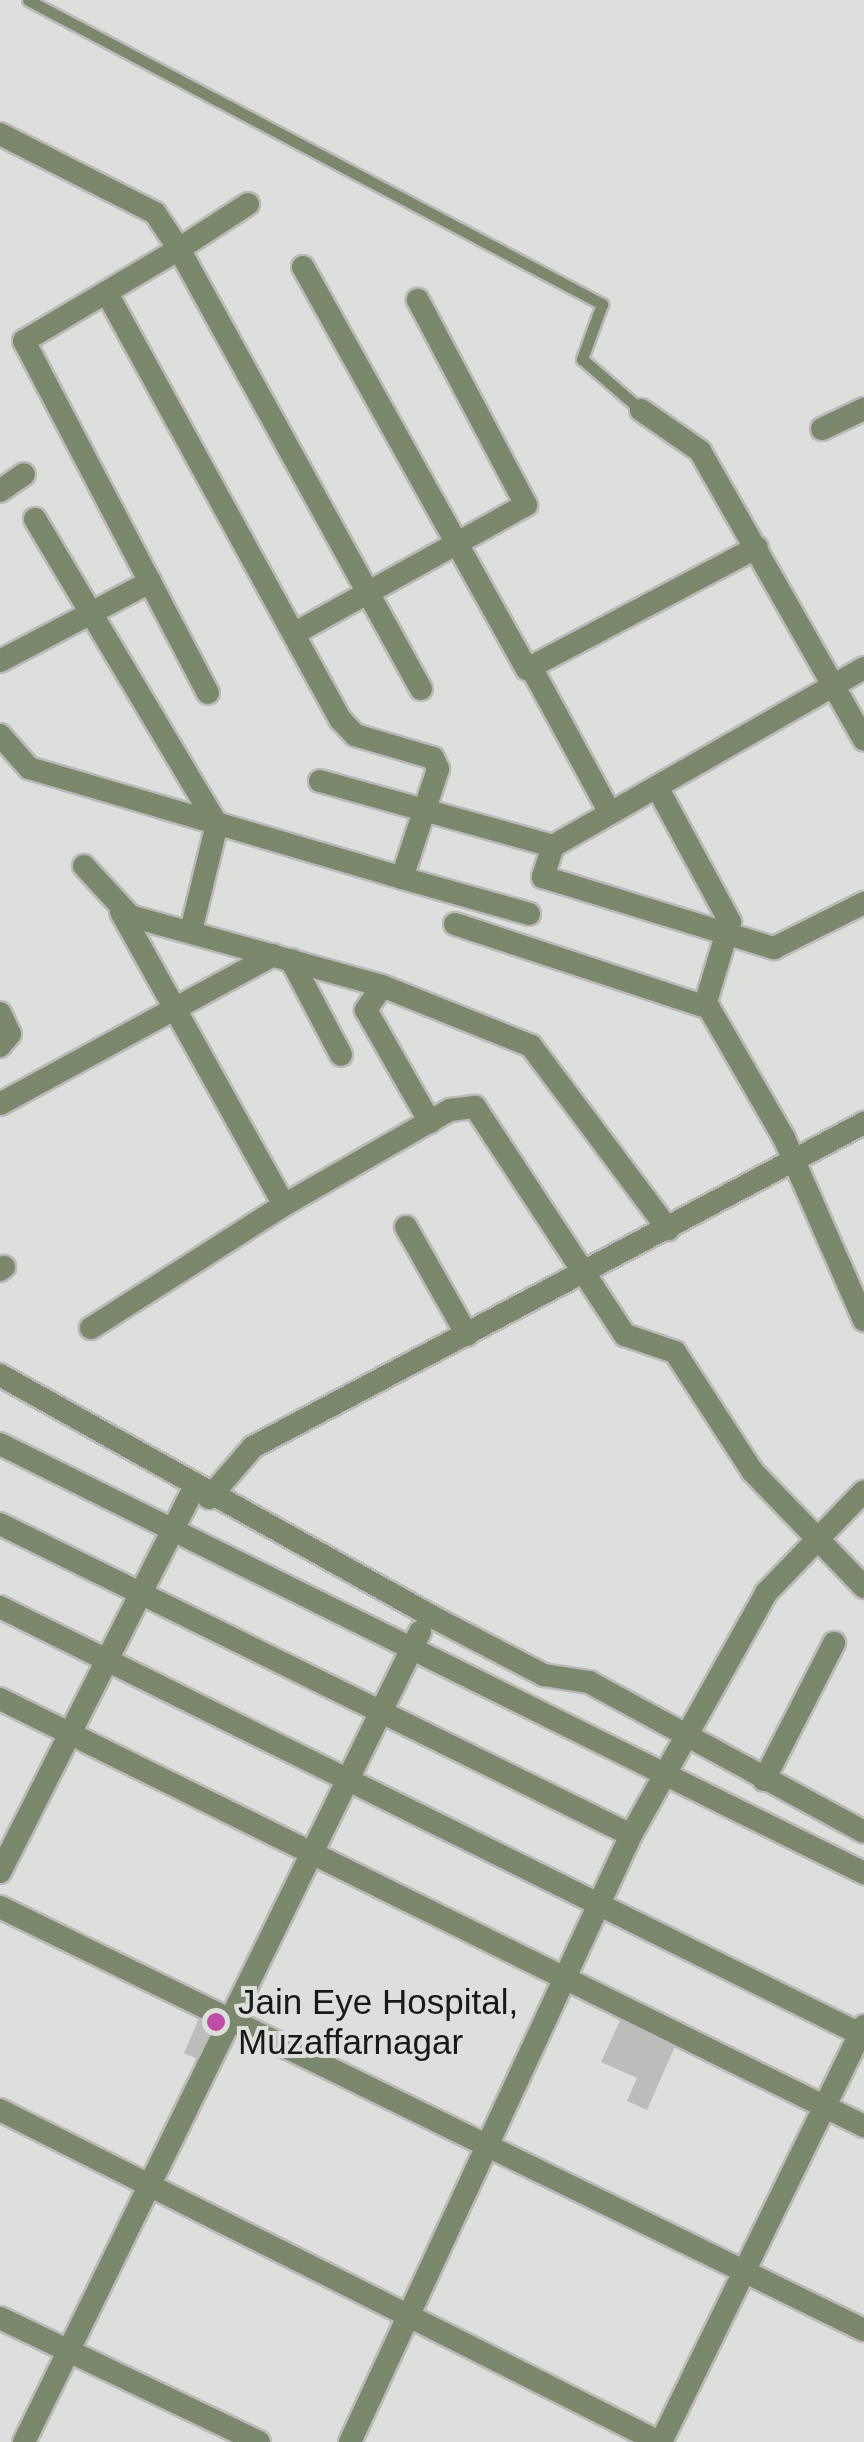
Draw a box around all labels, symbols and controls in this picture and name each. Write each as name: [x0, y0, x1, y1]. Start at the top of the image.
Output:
place label: Jain Eye Hospital, Muzaffarnagar: [238, 1981, 518, 2063]
marker: Jain Eye Hospital, Muzaffarnagar: [203, 2009, 229, 2035]

